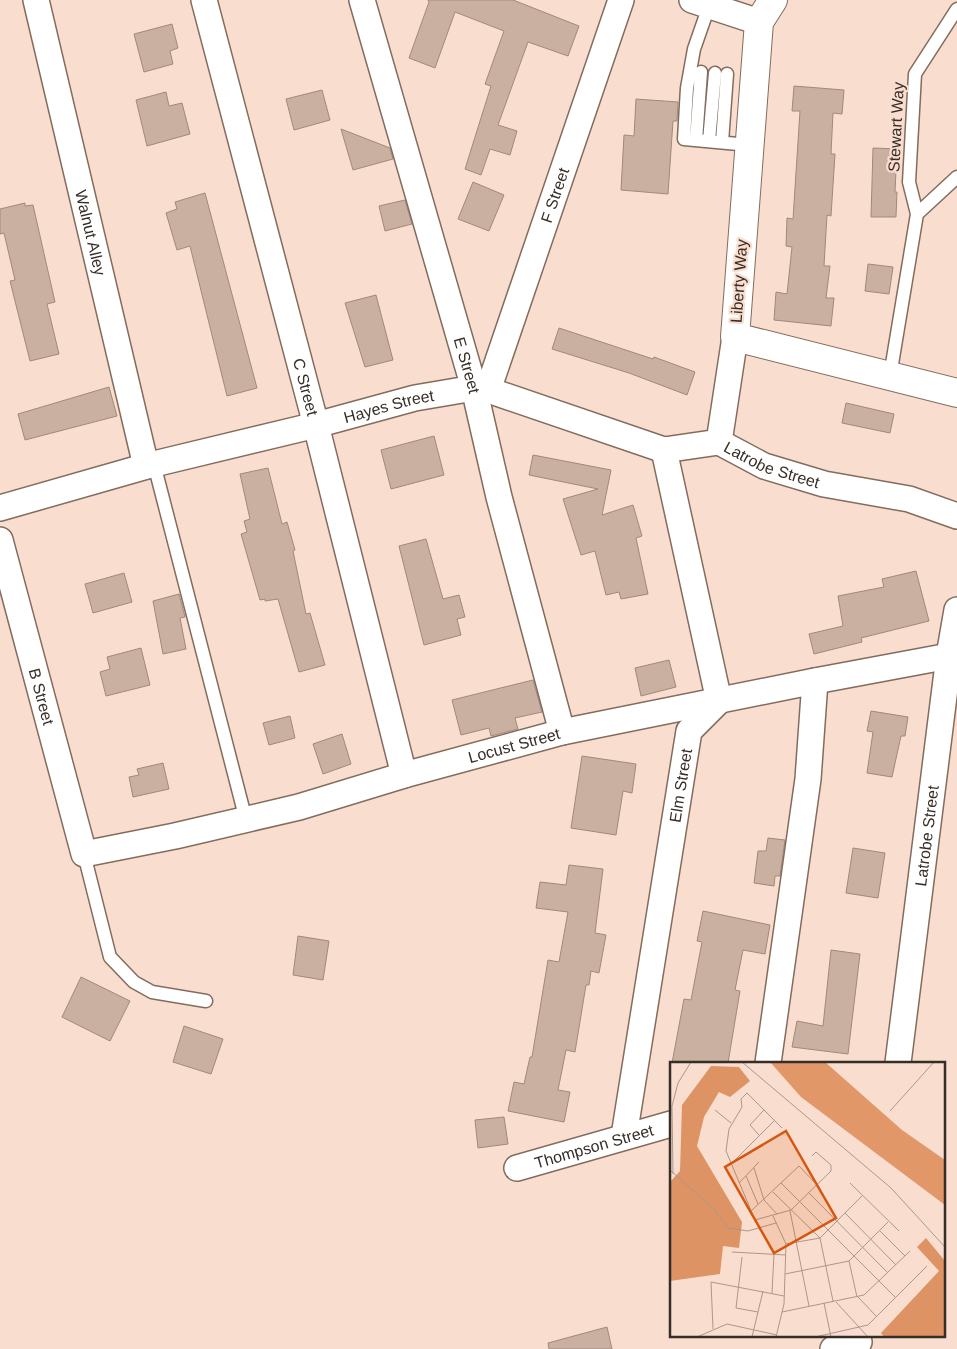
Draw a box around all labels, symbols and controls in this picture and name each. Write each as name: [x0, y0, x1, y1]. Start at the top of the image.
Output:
street label: Stewart Way: [885, 82, 907, 172]
street label: F Street: [537, 165, 572, 225]
street label: Walnut Alley: [73, 188, 109, 277]
street label: Liberty Way: [728, 239, 750, 323]
street label: E Street: [451, 335, 484, 395]
street label: C Street: [290, 356, 322, 418]
street label: Hayes Street: [342, 386, 436, 426]
street label: Latrobe Street: [721, 438, 822, 491]
street label: B Street: [26, 666, 58, 727]
street label: Locust Street: [466, 724, 562, 766]
street label: Elm Street: [666, 747, 695, 824]
street label: Latrobe Street: [912, 784, 941, 887]
inset map: [670, 1062, 944, 1336]
street label: Thompson Street: [533, 1121, 656, 1171]

